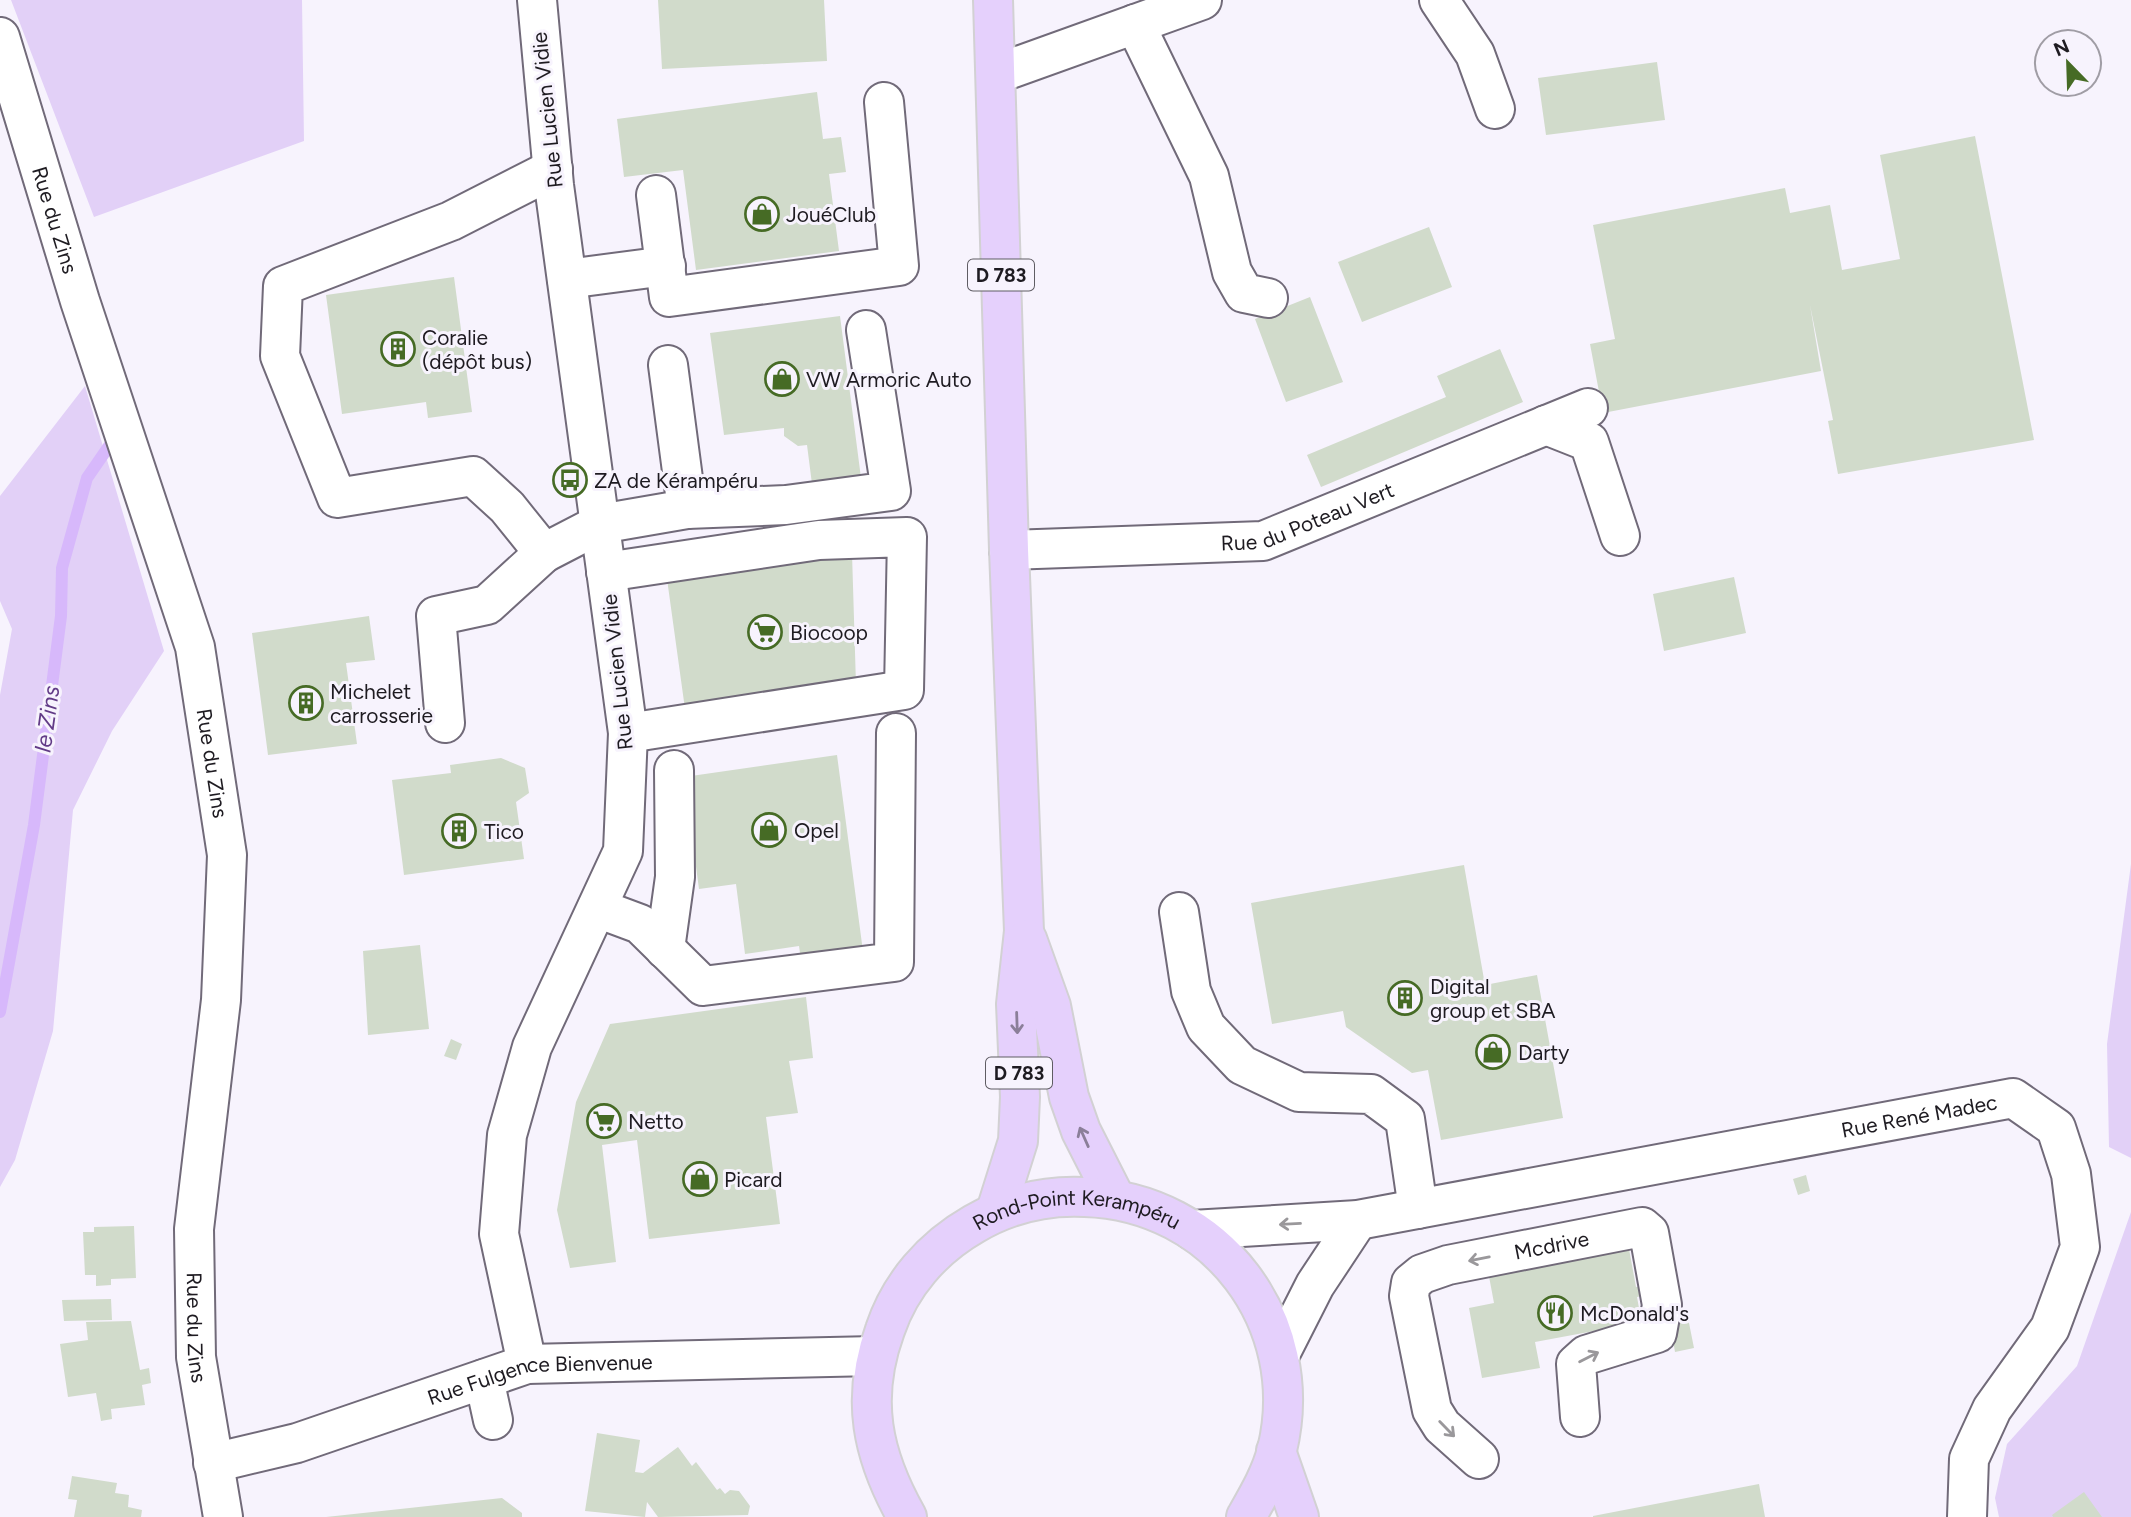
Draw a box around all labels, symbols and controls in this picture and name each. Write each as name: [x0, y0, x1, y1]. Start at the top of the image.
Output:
north arrow: [2033, 28, 2103, 98]
street label: Rue Lucien Vidie: [526, 31, 568, 189]
text: N: [2050, 34, 2073, 61]
street label: Rue du Zins: [27, 163, 83, 276]
shop icon: JouéClub: [743, 195, 781, 233]
place label: JouéClub: [786, 202, 876, 227]
road number: D 783: [968, 260, 1034, 290]
place label: Coralie (dépôt bus): [422, 325, 532, 374]
building icon: Coralie (dépôt bus): [379, 330, 417, 368]
shop icon: VW Armoric Auto: [763, 360, 801, 398]
place label: VW Armoric Auto: [806, 367, 972, 392]
bus stop icon: ZA de Kérampéru: [551, 461, 589, 499]
place label: ZA de Kérampéru: [594, 468, 758, 493]
street label: Rue du Poteau Vert: [1220, 476, 1397, 555]
street label: Rue Lucien Vidie: [596, 593, 638, 751]
supermarket icon: Biocoop: [746, 613, 784, 651]
place label: Biocoop: [790, 620, 868, 645]
place label: Michelet carrosserie: [330, 679, 433, 728]
water label: le Zins: [28, 684, 66, 754]
building icon: Michelet carrosserie: [287, 684, 325, 722]
street label: Rue du Zins: [192, 707, 234, 820]
shop icon: Opel: [750, 811, 788, 849]
building icon: Tico: [440, 812, 478, 850]
place label: Opel: [794, 818, 839, 843]
place label: Tico: [484, 819, 524, 844]
place label: Digital group et SBA: [1430, 974, 1555, 1023]
building icon: Digital group et SBA: [1386, 979, 1424, 1017]
one-way arrow: [1010, 1011, 1023, 1034]
shop icon: Darty: [1474, 1033, 1512, 1071]
place label: Darty: [1518, 1040, 1569, 1065]
road number: D 783: [986, 1058, 1052, 1088]
street label: Rue René Madec: [1839, 1089, 1999, 1142]
supermarket icon: Netto: [585, 1102, 623, 1140]
place label: Netto: [628, 1109, 684, 1134]
one-way arrow: [1077, 1127, 1090, 1148]
shop icon: Picard: [681, 1160, 719, 1198]
place label: Picard: [724, 1167, 783, 1192]
text: Rond-Point Kerampéru: [968, 1184, 1185, 1235]
street label: Rond-Point Kerampéru: [970, 1215, 1184, 1241]
one-way arrow: [1279, 1218, 1302, 1231]
street label: Mcdrive: [1512, 1225, 1591, 1264]
one-way arrow: [1468, 1252, 1491, 1266]
street label: Rue du Zins: [182, 1272, 213, 1384]
restaurant icon: McDonald's: [1536, 1294, 1574, 1332]
place label: McDonald's: [1580, 1301, 1689, 1326]
street label: Rue Fulgence Bienvenue: [424, 1349, 653, 1410]
one-way arrow: [1578, 1349, 1599, 1363]
one-way arrow: [1439, 1420, 1456, 1437]

